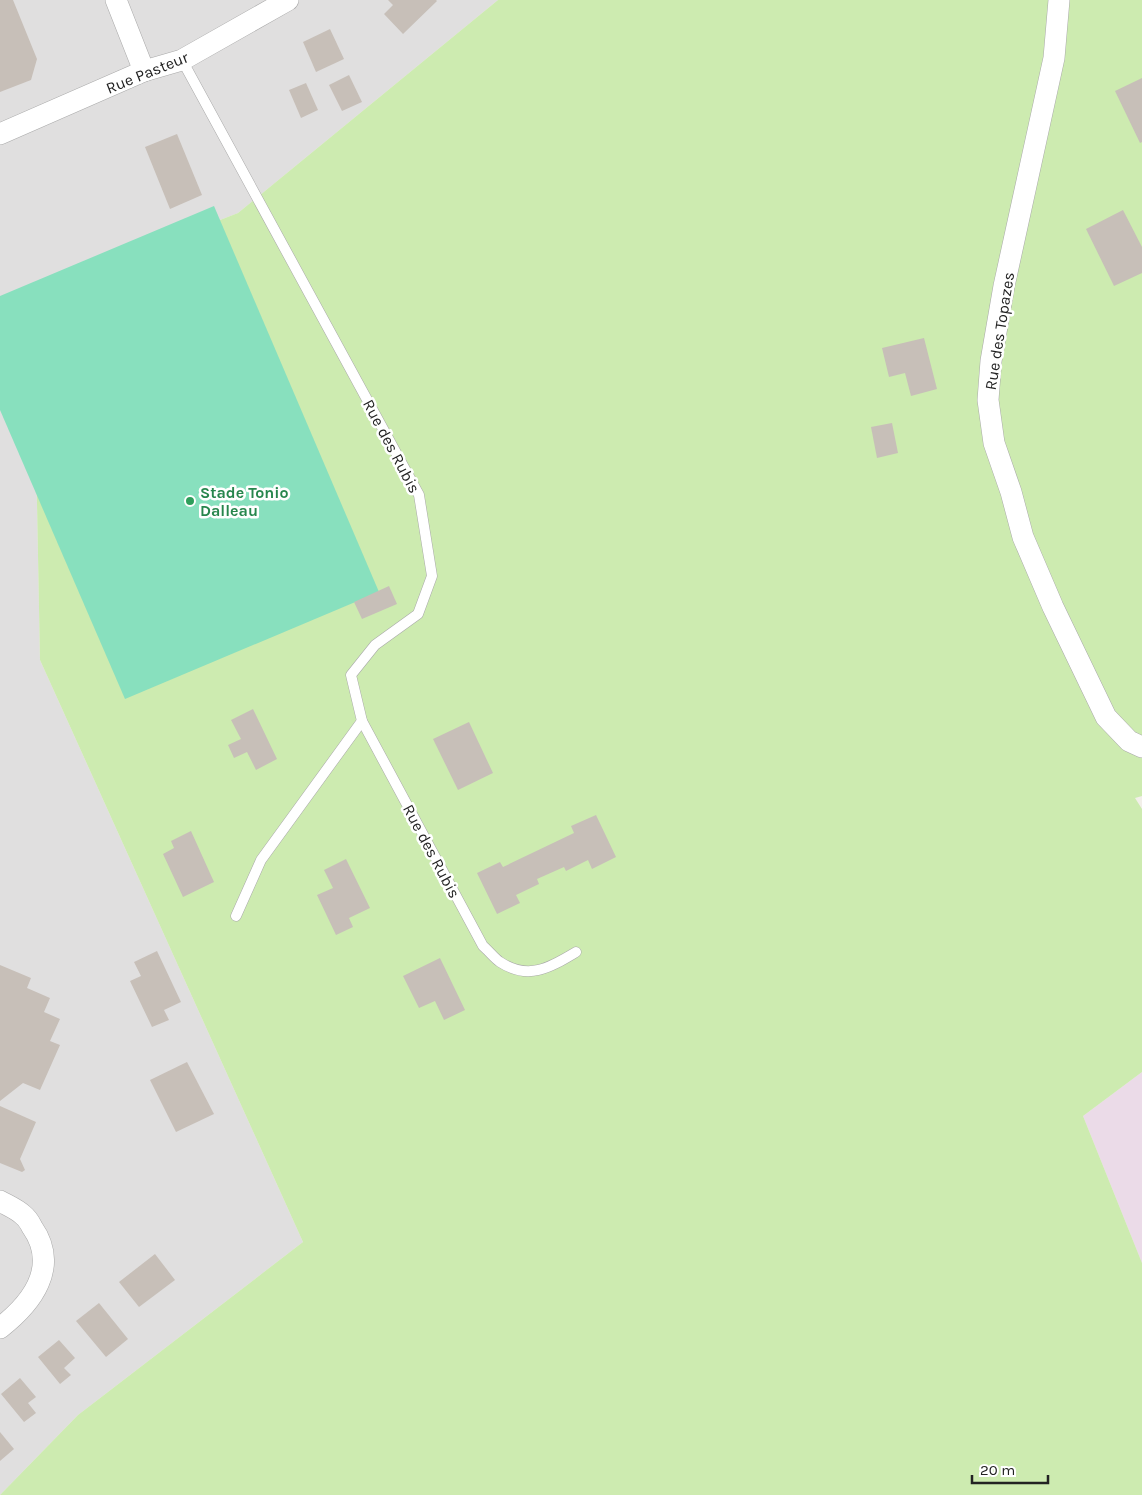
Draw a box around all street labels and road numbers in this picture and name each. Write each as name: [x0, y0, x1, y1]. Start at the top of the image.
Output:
street label: Rue Pasteur: [103, 47, 191, 98]
street label: Rue des Topazes: [981, 271, 1018, 391]
street label: Rue des Rubis: [359, 396, 424, 496]
street label: Rue des Rubis: [399, 801, 464, 901]

